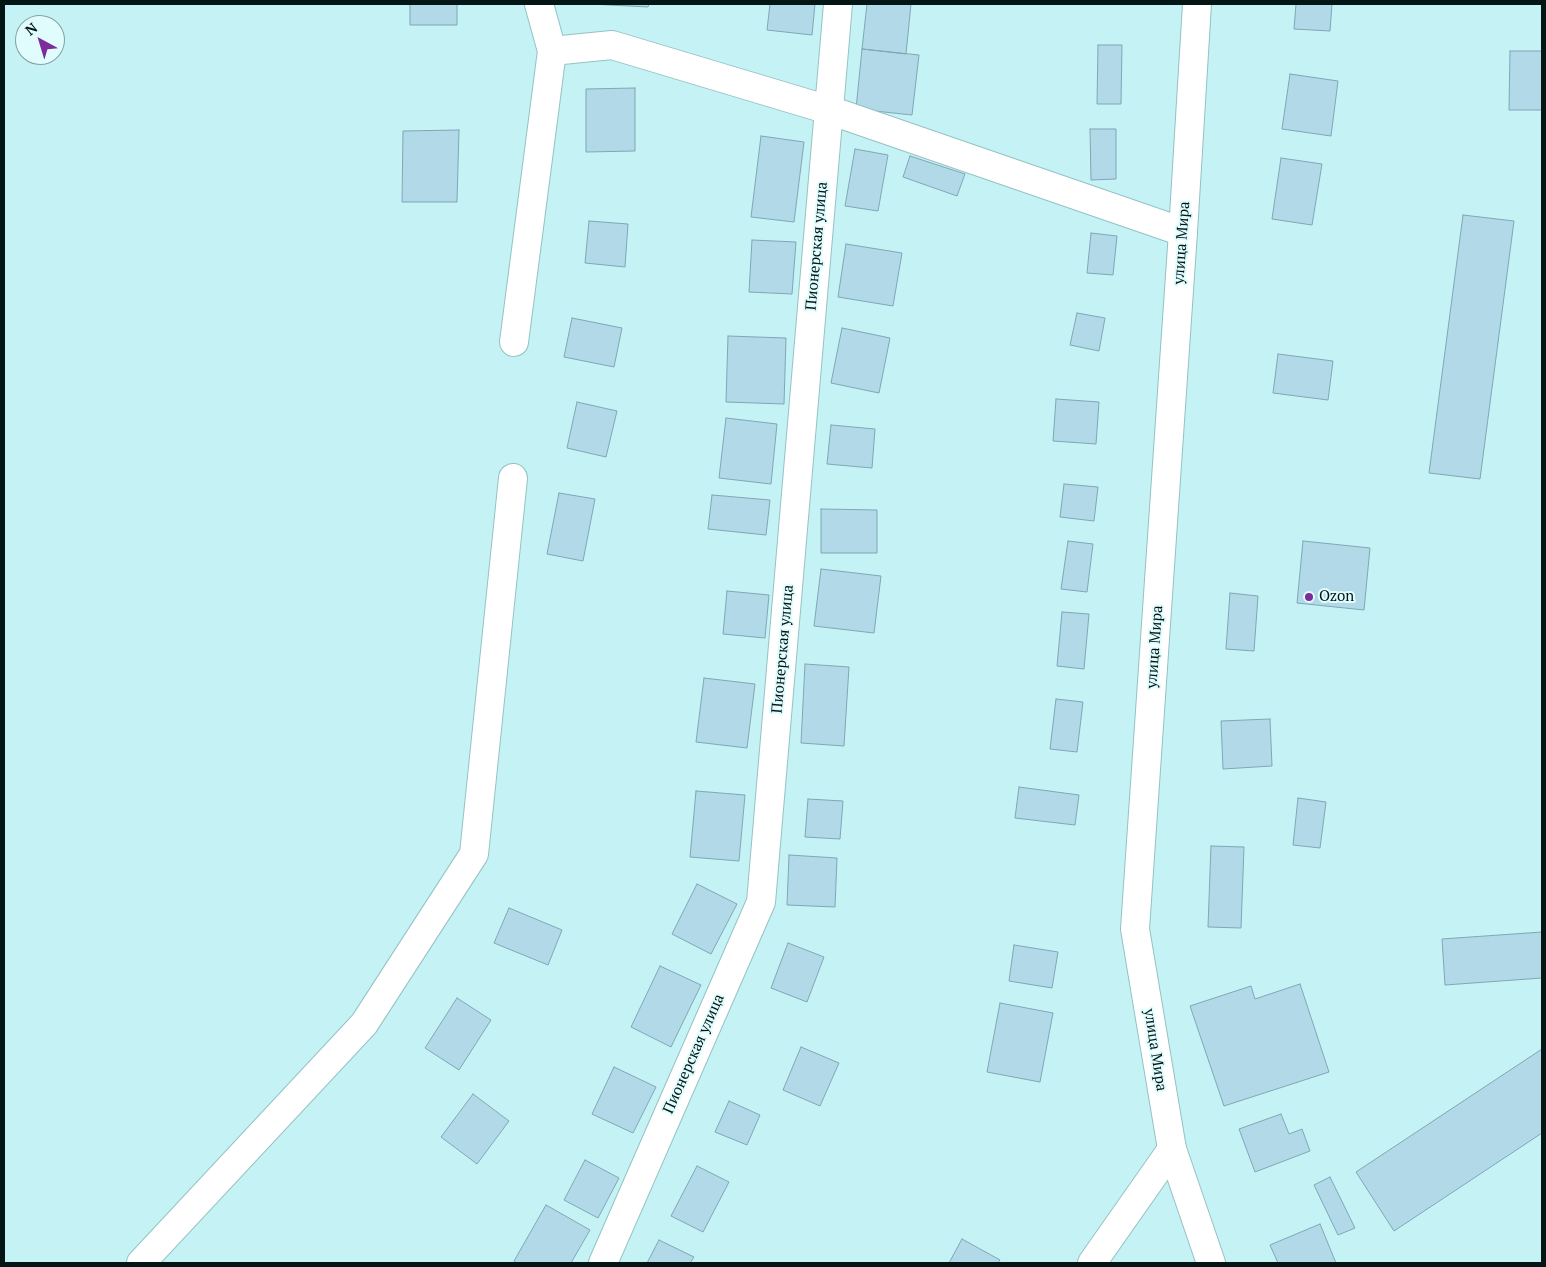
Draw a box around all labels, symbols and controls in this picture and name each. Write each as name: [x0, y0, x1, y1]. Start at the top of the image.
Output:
north arrow: [15, 15, 65, 65]
text: N: [21, 18, 41, 39]
street label: Пионерская улица: [802, 181, 832, 311]
street label: улица Мира: [1170, 201, 1194, 285]
street label: Пионерская улица: [768, 584, 798, 714]
place label: Ozon: [1319, 588, 1354, 606]
marker: Ozon: [1303, 591, 1315, 603]
street label: улица Мира: [1143, 605, 1167, 689]
street label: Пионерская улица: [660, 991, 728, 1117]
street label: улица Мира: [1140, 1007, 1170, 1093]

